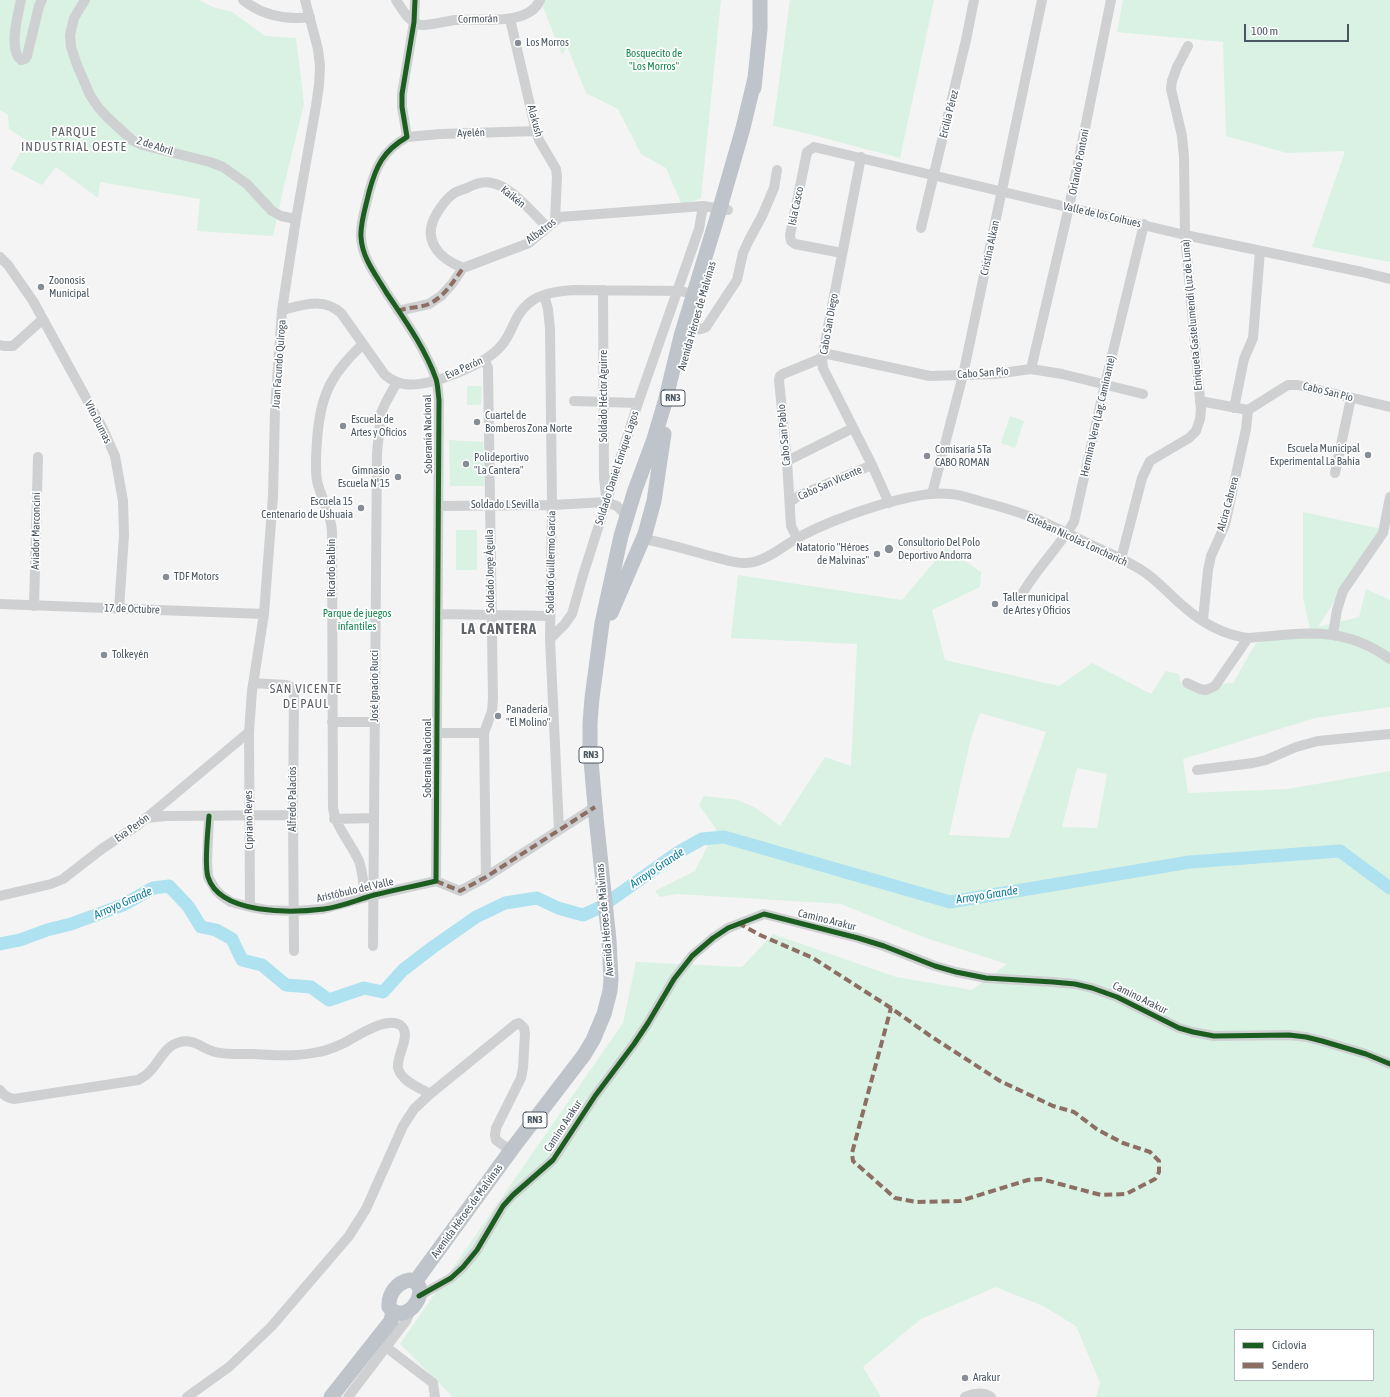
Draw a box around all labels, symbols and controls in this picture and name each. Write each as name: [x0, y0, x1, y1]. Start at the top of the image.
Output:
street label: Cormorán: [458, 12, 498, 26]
scale bar: [1246, 16, 1351, 42]
text: 100 m: [1251, 24, 1278, 38]
place label: Los Morros: [526, 36, 569, 50]
marker: Los Morros: [513, 38, 523, 48]
park label: Bosquecito de "Los Morros": [626, 47, 682, 73]
street label: Ercilia Pérez: [937, 89, 961, 139]
street label: Alakush: [524, 103, 546, 139]
district label: PARQUE INDUSTRIAL OESTE: [21, 124, 127, 155]
street label: Ayelén: [457, 126, 485, 140]
street label: Orlando Pontoni: [1066, 128, 1092, 196]
street label: 2 de Abril: [135, 134, 175, 158]
street label: Kaikén: [498, 183, 528, 211]
street label: Isla Casco: [785, 185, 807, 227]
street label: Valle de los Coihues: [1062, 200, 1142, 230]
street label: Albatros: [523, 215, 559, 247]
street label: Cristina Alkan: [978, 219, 1002, 277]
street label: Enriqueta Gastelumendi (Luz de Luna): [1179, 239, 1205, 391]
street label: Avenida Héroes de Malvinas: [675, 260, 719, 372]
place label: Zoonosis Municipal: [49, 274, 89, 300]
marker: Zoonosis Municipal: [36, 282, 46, 292]
street label: Cabo San Diego: [817, 292, 841, 356]
street label: Juan Facundo Quiroga: [269, 319, 289, 409]
street label: Soldado Héctor Aguirre: [597, 350, 611, 442]
street label: Eva Perón: [443, 354, 485, 382]
street label: Hermina Vera (Lag. Caminante): [1078, 354, 1118, 478]
street label: Cabo San Pío: [957, 365, 1009, 381]
street label: Cabo San Pío: [1301, 379, 1355, 405]
road number: RN3: [661, 390, 685, 406]
street label: Soberanía Nacional: [421, 394, 435, 474]
street label: Vito Dumas: [82, 398, 114, 446]
street label: Cabo San Pablo: [775, 404, 793, 466]
place label: Cuartel de Bomberos Zona Norte: [485, 409, 572, 435]
street label: Soldado Daniel Enrique Lagos: [592, 409, 642, 527]
place label: Escuela de Artes y Oficios: [351, 413, 407, 439]
marker: Cuartel de Bomberos Zona Norte: [472, 417, 482, 427]
marker: Escuela de Artes y Oficios: [338, 421, 348, 431]
place label: Escuela Municipal Experimental La Bahía: [1270, 442, 1360, 468]
place label: Comisaría 5Ta CABO ROMAN: [935, 443, 991, 469]
marker: Escuela Municipal Experimental La Bahía: [1363, 450, 1373, 460]
place label: Polideportivo "La Cantera": [474, 451, 529, 477]
marker: Comisaría 5Ta CABO ROMAN: [922, 451, 932, 461]
marker: Polideportivo "La Cantera": [461, 459, 471, 469]
street label: Cabo San Vicente: [796, 463, 864, 503]
place label: Gimnasio Escuela N°15: [338, 464, 390, 490]
marker: Gimnasio Escuela N°15: [393, 472, 403, 482]
street label: Alcira Cabrera: [1214, 475, 1242, 533]
street label: Aviador Marconcini: [29, 492, 43, 570]
place label: Escuela 15 Centenario de Ushuaia: [261, 495, 353, 521]
street label: Soldado L Sevilla: [471, 498, 539, 512]
marker: Escuela 15 Centenario de Ushuaia: [356, 503, 366, 513]
street label: Soldado Guillermo García: [544, 510, 558, 614]
street label: Esteban Nicolas Loncharich: [1024, 511, 1130, 569]
street label: Soldado Jorge Águila: [483, 529, 497, 613]
place label: Consultorio Del Polo Deportivo Andorra: [898, 536, 980, 562]
street label: Ricardo Balbín: [325, 539, 339, 597]
place label: Natatorio "Héroes de Malvinas": [796, 541, 869, 567]
marker: Consultorio Del Polo Deportivo Andorra: [883, 543, 895, 555]
marker: Natatorio "Héroes de Malvinas": [872, 549, 882, 559]
place label: TDF Motors: [174, 570, 219, 584]
marker: TDF Motors: [161, 572, 171, 582]
place label: Taller municipal de Artes y Oficios: [1003, 591, 1070, 617]
marker: Taller municipal de Artes y Oficios: [990, 599, 1000, 609]
street label: 17 de Octubre: [104, 601, 160, 617]
park label: Parque de juegos infantiles: [323, 607, 391, 633]
district label: LA CANTERA: [461, 620, 537, 638]
place label: Tolkeyén: [112, 648, 149, 662]
marker: Tolkeyén: [99, 650, 109, 660]
street label: José Ignacio Rucci: [368, 650, 382, 722]
district label: SAN VICENTE DE PAUL: [270, 681, 342, 712]
place label: Panadería "El Molino": [506, 703, 550, 729]
marker: Panadería "El Molino": [493, 711, 503, 721]
street label: Soberanía Nacional: [421, 718, 435, 798]
road number: RN3: [579, 747, 603, 763]
street label: Alfredo Palacios: [286, 766, 300, 832]
street label: Cipriano Reyes: [242, 790, 256, 850]
street label: Eva Perón: [112, 811, 152, 845]
water label: Arroyo Grande: [627, 845, 687, 891]
street label: Avenida Héroes de Malvinas: [593, 863, 617, 977]
street label: Aristóbulo del Valle: [315, 875, 395, 905]
water label: Arroyo Grande: [955, 883, 1019, 907]
water label: Arroyo Grande: [92, 884, 154, 922]
street label: Camino Arakur: [797, 906, 857, 934]
street label: Camino Arakur: [1110, 979, 1170, 1017]
street label: Camino Arakur: [541, 1097, 585, 1155]
road number: RN3: [523, 1112, 547, 1128]
street label: Avenida Héroes de Malvinas: [428, 1161, 506, 1261]
legend: [1234, 1329, 1374, 1381]
text: Ciclovía: [1272, 1338, 1306, 1352]
text: Sendero: [1272, 1358, 1309, 1372]
place label: Arakur: [973, 1371, 1000, 1385]
marker: Arakur: [960, 1373, 970, 1383]

